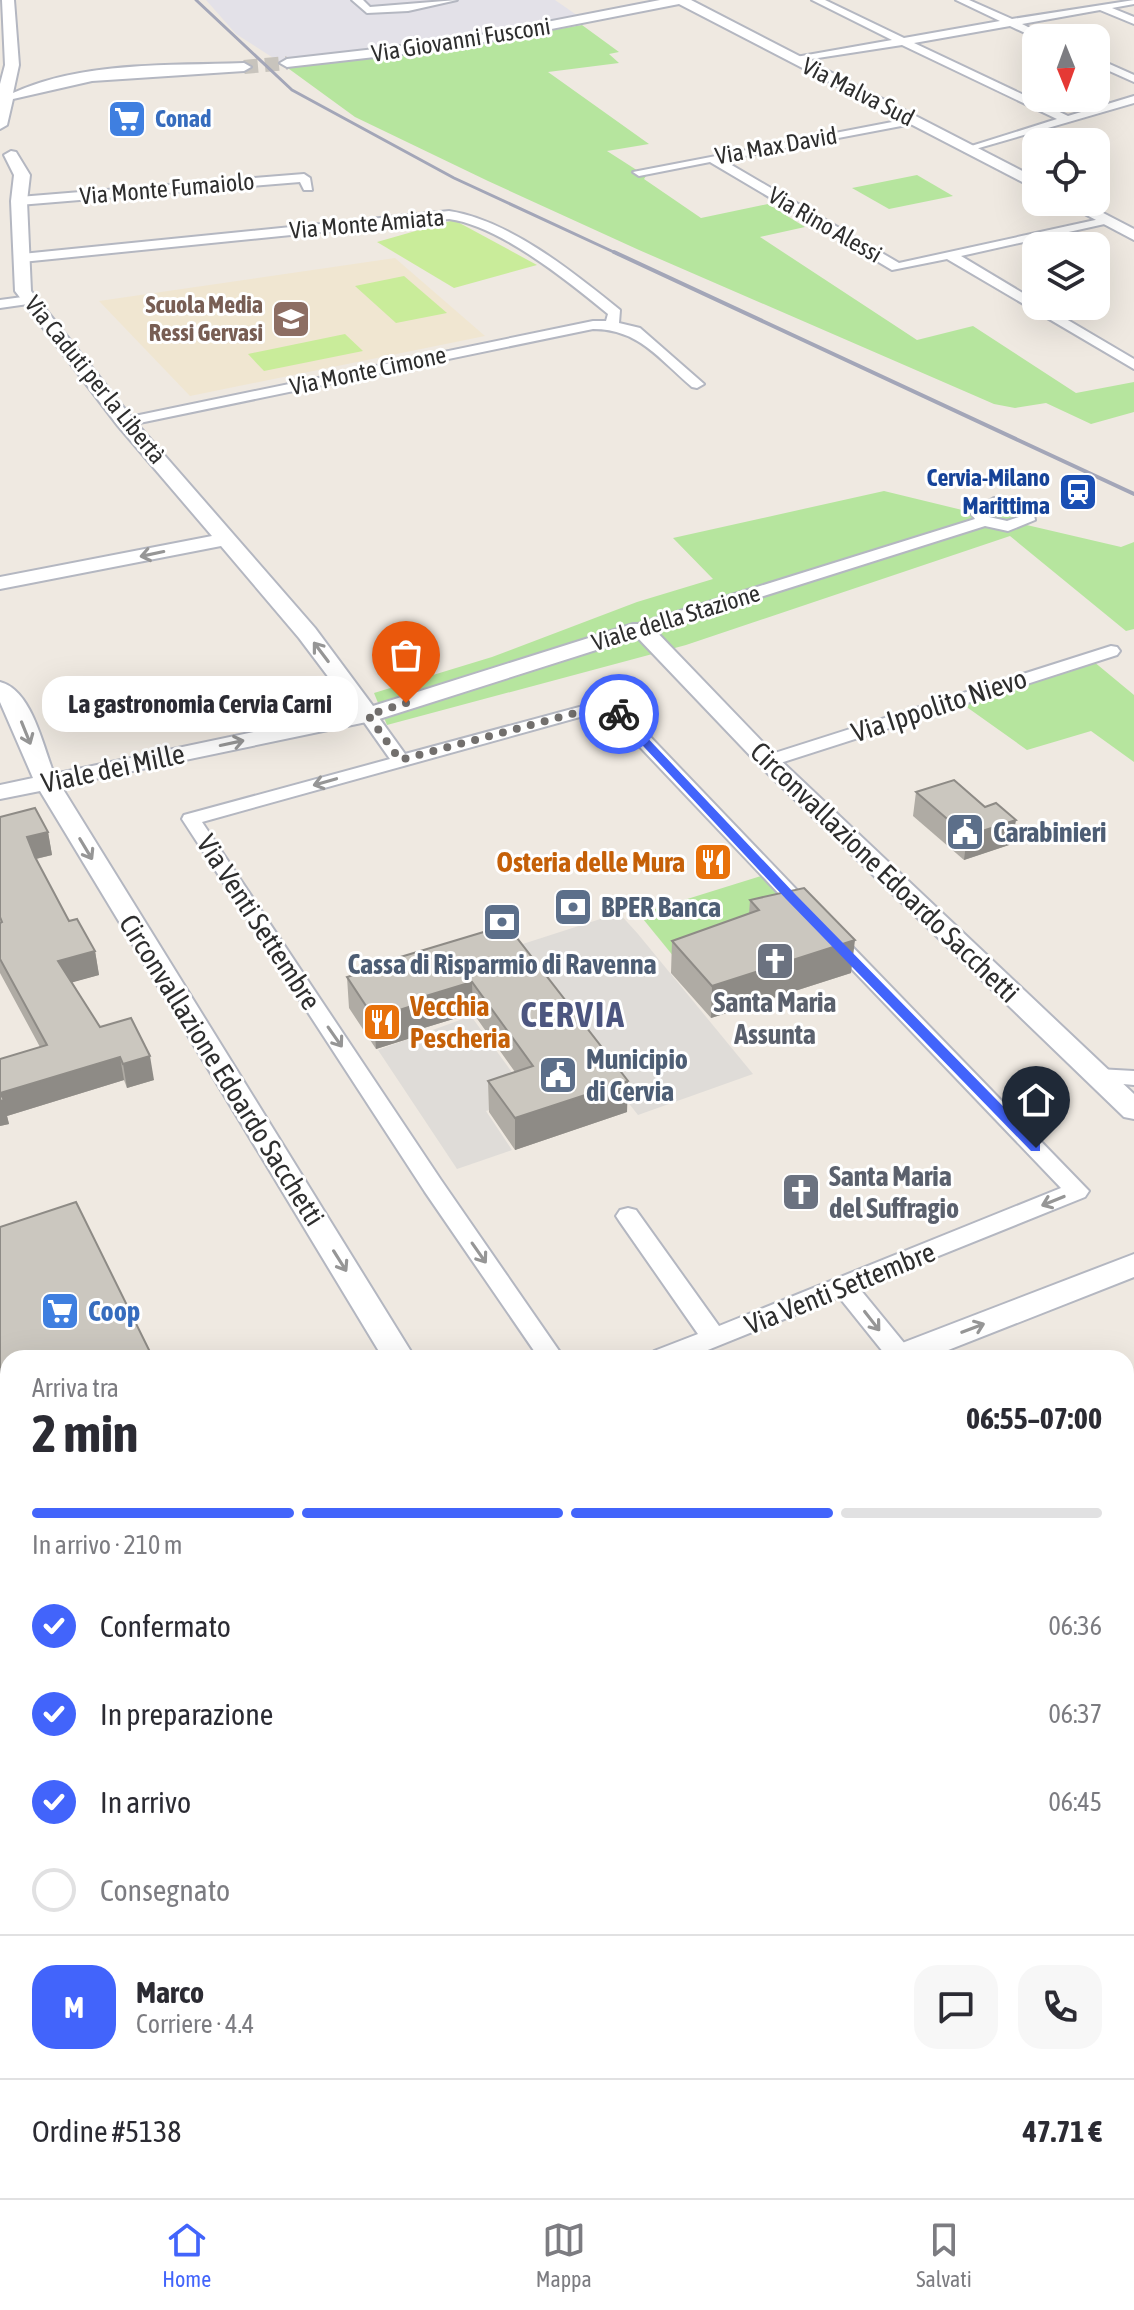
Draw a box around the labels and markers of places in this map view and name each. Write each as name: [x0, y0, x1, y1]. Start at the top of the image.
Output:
supermarket icon: Conad: [106, 98, 148, 140]
place label: Conad: [155, 105, 211, 132]
place label: Scuola Media Ressi Gervasi: [145, 291, 263, 346]
school or university icon: Scuola Media Ressi Gervasi: [270, 298, 312, 340]
place label: Cervia-Milano Marittima: [927, 464, 1050, 519]
station icon: Cervia-Milano Marittima: [1057, 471, 1099, 513]
pin: [372, 621, 440, 703]
callout: La gastronomia Cervia Carni: [42, 675, 358, 731]
public building icon: Carabinieri: [944, 811, 986, 853]
place label: Carabinieri: [993, 816, 1107, 848]
restaurant icon: Osteria delle Mura: [692, 841, 734, 883]
place label: Osteria delle Mura: [497, 846, 685, 878]
bank icon: BPER Banca: [552, 886, 594, 928]
place label: BPER Banca: [601, 891, 721, 923]
bank icon: Cassa di Risparmio di Ravenna: [481, 901, 523, 943]
church icon: Santa Maria Assunta: [754, 940, 796, 982]
place label: Cassa di Risparmio di Ravenna: [348, 948, 656, 980]
place label: Santa Maria Assunta: [714, 986, 836, 1050]
place label: Vecchia Pescheria: [409, 990, 510, 1054]
restaurant icon: Vecchia Pescheria: [361, 1001, 403, 1043]
place label: Municipio di Cervia: [586, 1043, 688, 1107]
public building icon: Municipio di Cervia: [537, 1054, 579, 1096]
pin: [1002, 1066, 1070, 1148]
place label: Santa Maria del Suffragio: [829, 1160, 959, 1224]
church icon: Santa Maria del Suffragio: [780, 1171, 822, 1213]
supermarket icon: Coop: [39, 1290, 81, 1332]
place label: Coop: [88, 1295, 140, 1327]

